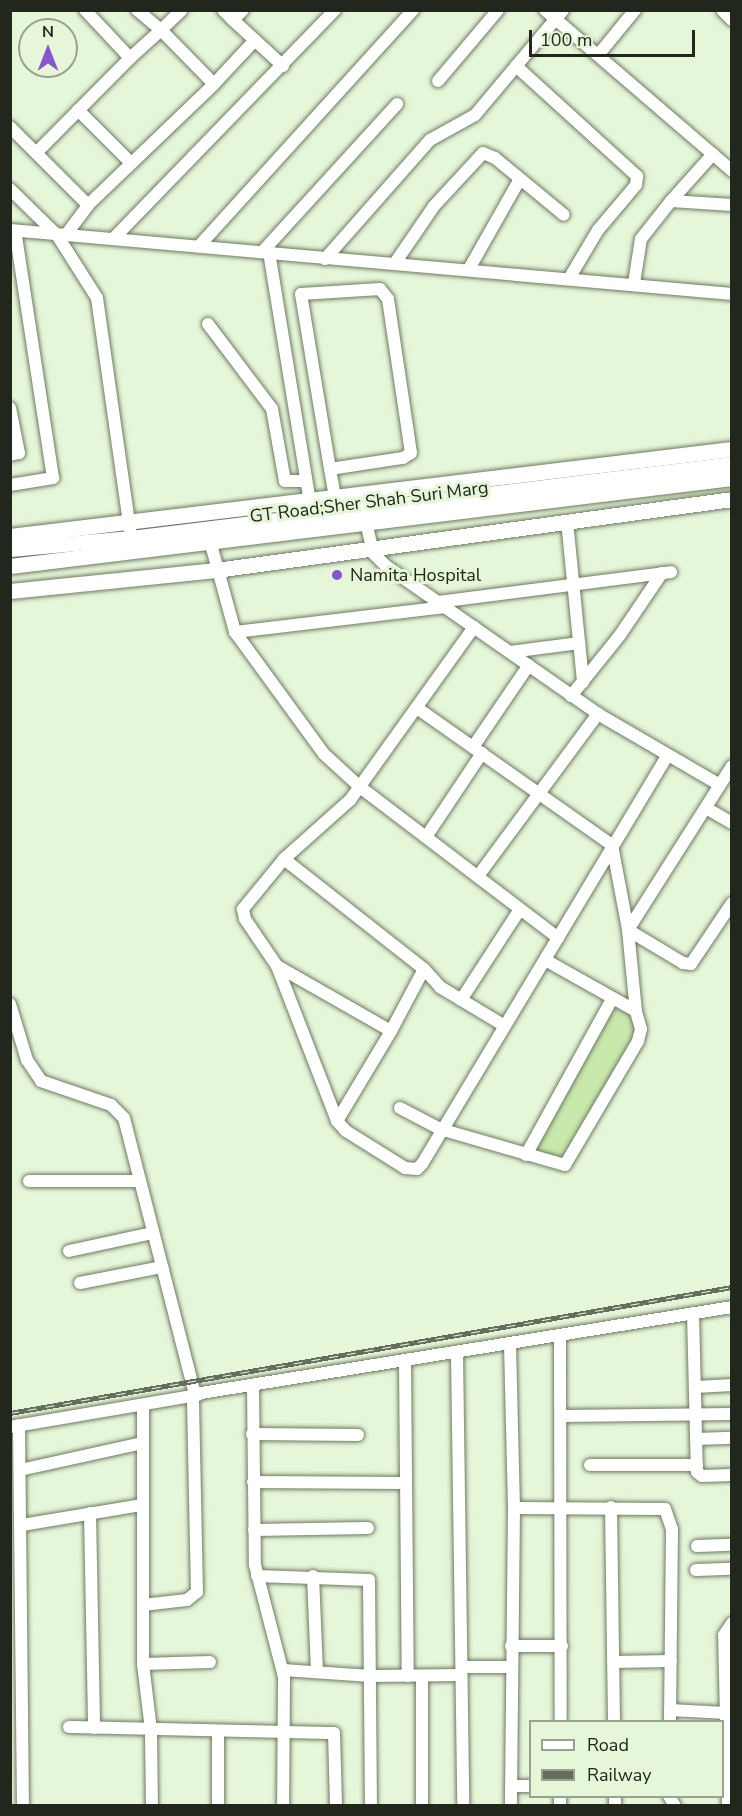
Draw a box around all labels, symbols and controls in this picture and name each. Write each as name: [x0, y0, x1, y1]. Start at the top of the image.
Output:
north arrow: [18, 18, 78, 78]
scale bar: [532, 18, 698, 56]
text: N: [42, 21, 54, 43]
text: 100 m: [540, 28, 592, 52]
street label: GT Road;Sher Shah Suri Marg: [249, 477, 489, 527]
place label: Namita Hospital: [350, 564, 481, 586]
marker: Namita Hospital: [328, 566, 346, 584]
legend: [529, 1720, 724, 1798]
text: Road: [587, 1733, 629, 1757]
text: Railway: [587, 1763, 652, 1787]

